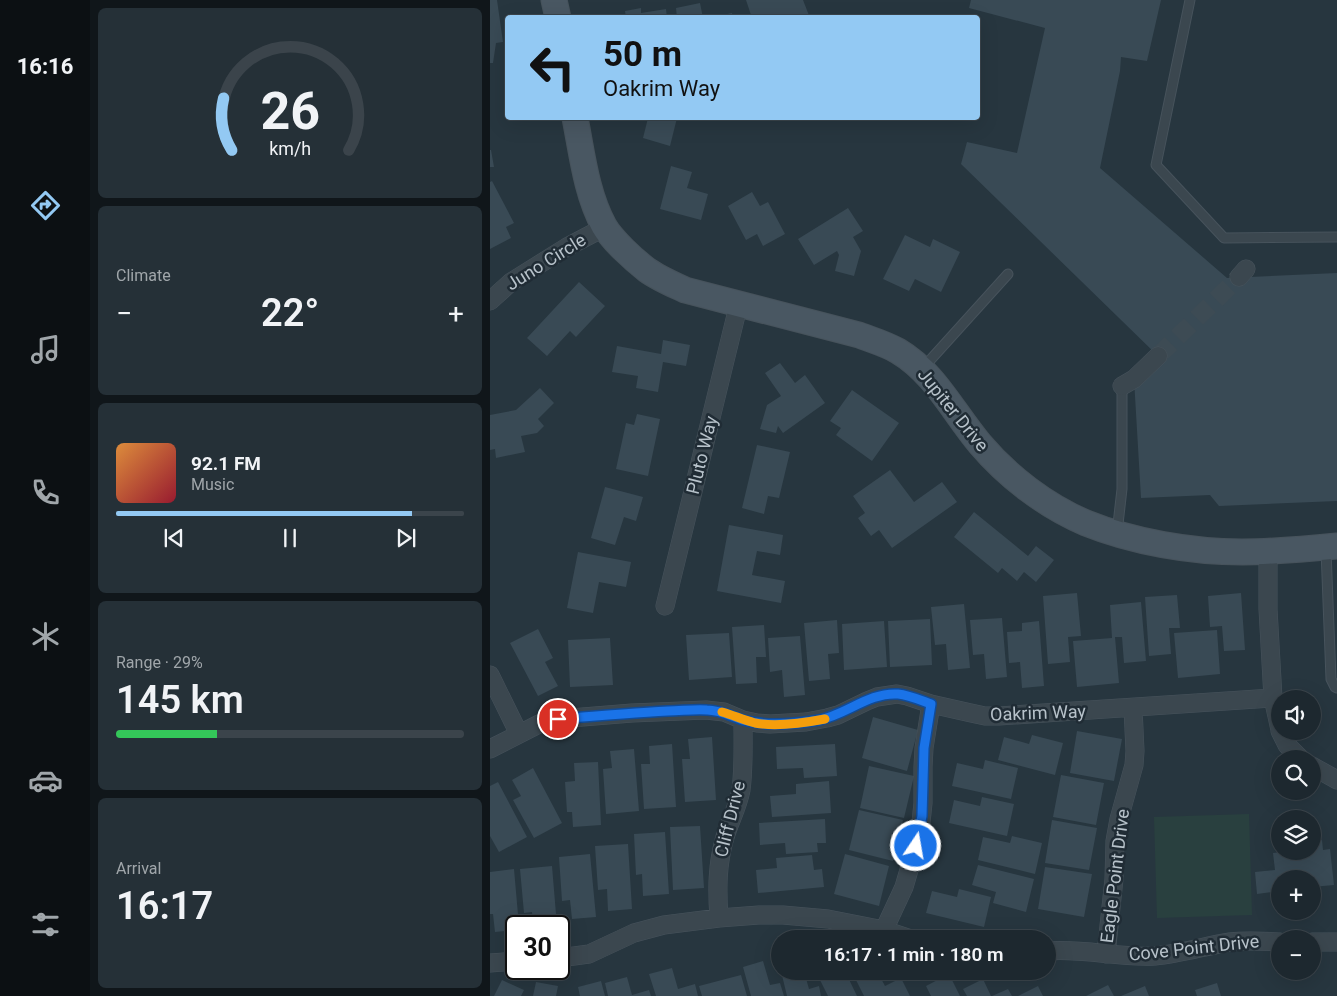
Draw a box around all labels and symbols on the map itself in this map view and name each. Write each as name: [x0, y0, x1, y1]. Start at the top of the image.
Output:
street label: Juno Circle: [502, 229, 589, 294]
street label: Jupiter Drive: [914, 364, 993, 455]
street label: Pluto Way: [682, 413, 721, 496]
pin: [537, 698, 579, 740]
street label: Oakrim Way: [990, 700, 1087, 725]
street label: Cliff Drive: [710, 779, 749, 859]
street label: Eagle Point Drive: [1096, 808, 1133, 944]
position arrow: [889, 819, 941, 871]
speed limit sign: 30: [505, 915, 570, 980]
street label: Cove Point Drive: [1128, 930, 1260, 965]

